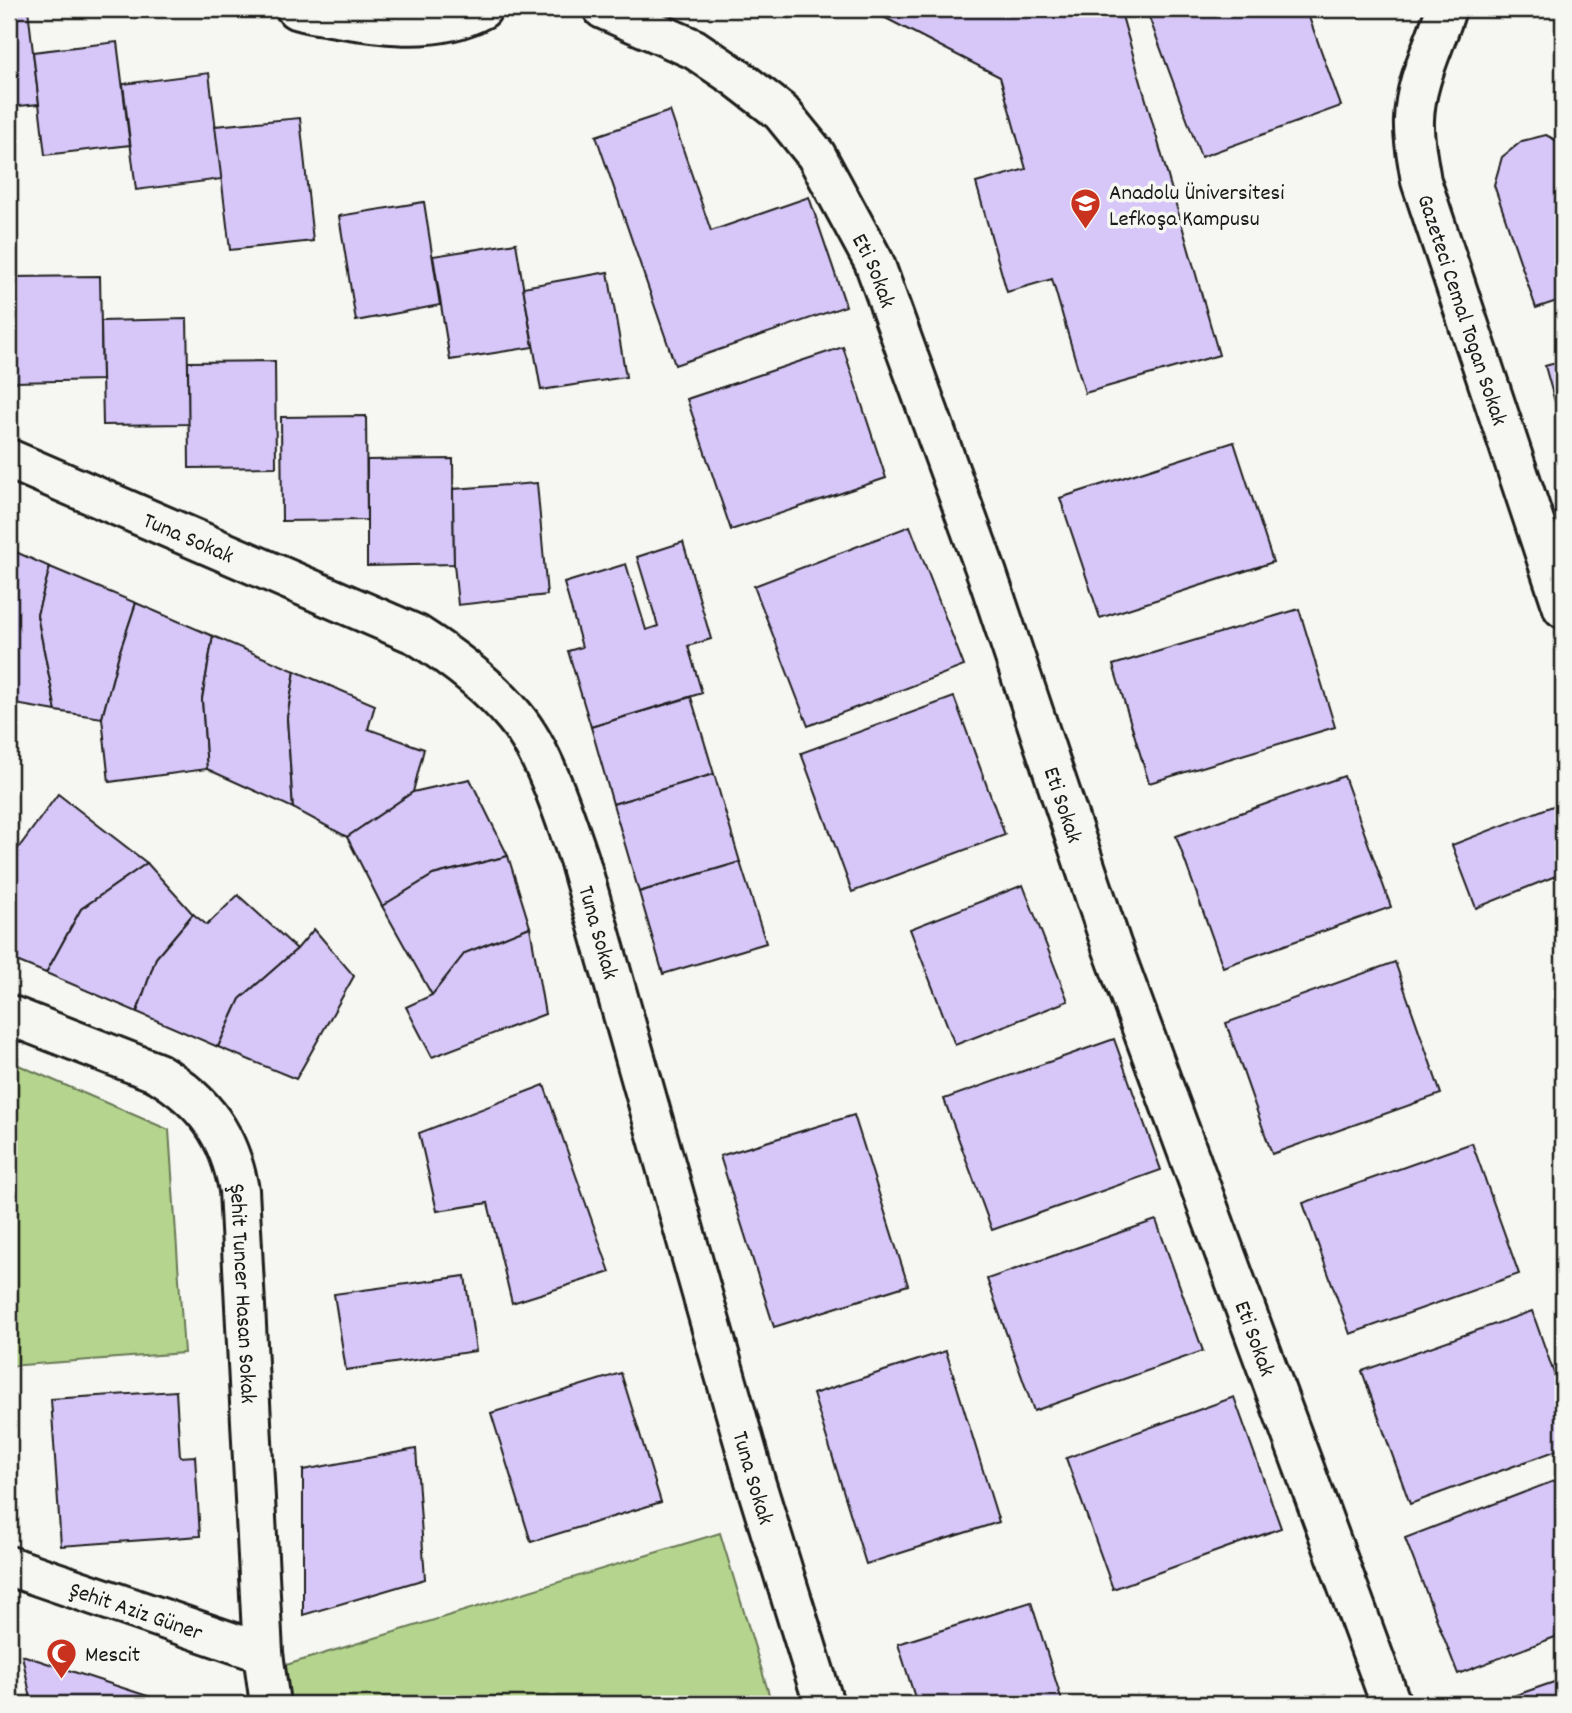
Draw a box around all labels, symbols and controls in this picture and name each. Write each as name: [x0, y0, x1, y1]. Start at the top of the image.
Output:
place label: Anadolu Üniversitesi Lefkoşa Kampusu: [1109, 178, 1285, 237]
school or university icon: Anadolu Üniversitesi Lefkoşa Kampusu: [1069, 187, 1103, 231]
street label: Gazeteci Cemal Togan Sokak: [1407, 191, 1514, 431]
street label: Eti Sokak: [842, 228, 902, 313]
street label: Tuna Sokak: [137, 506, 238, 574]
street label: Eti Sokak: [1033, 763, 1089, 848]
street label: Tuna Sokak: [567, 882, 625, 984]
street label: Şehit Tuncer Hasan Sokak: [218, 1181, 263, 1405]
street label: Eti Sokak: [1224, 1297, 1282, 1382]
street label: Tuna Sokak: [722, 1428, 781, 1529]
street label: Şehit Aziz Güner: [65, 1575, 207, 1651]
mosque icon: Mescit: [45, 1636, 79, 1680]
place label: Mescit: [85, 1640, 140, 1673]

